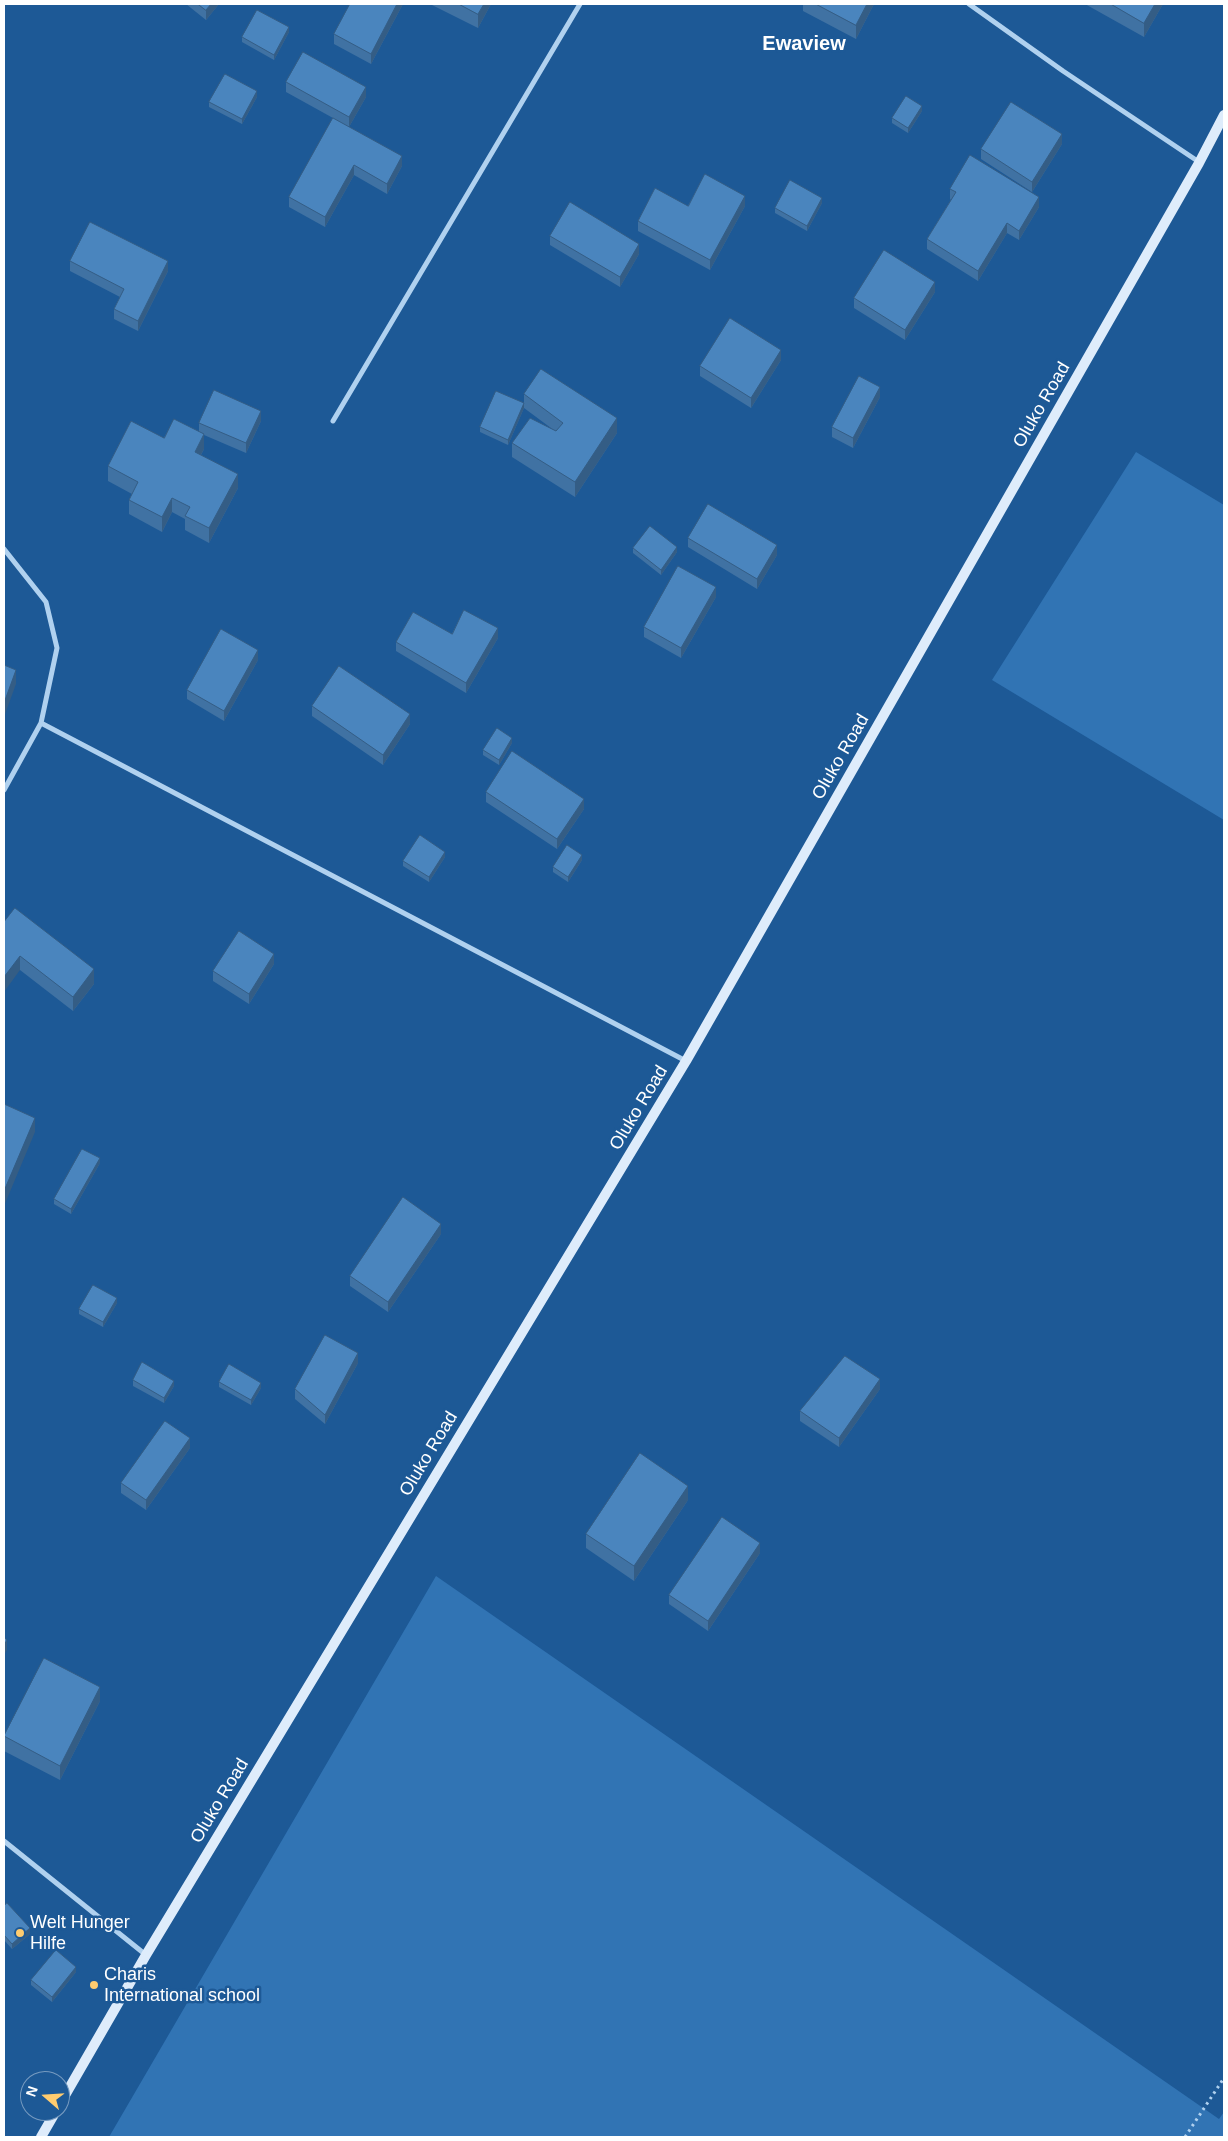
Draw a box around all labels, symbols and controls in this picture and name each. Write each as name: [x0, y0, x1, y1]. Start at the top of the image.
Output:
district label: Ewaview: [762, 32, 846, 56]
street label: Oluko Road: [1009, 358, 1075, 452]
street label: Oluko Road: [808, 710, 874, 804]
street label: Oluko Road: [605, 1062, 673, 1154]
street label: Oluko Road: [395, 1408, 463, 1500]
street label: Oluko Road: [186, 1755, 254, 1847]
place label: Welt Hunger Hilfe: [30, 1912, 130, 1955]
marker: Welt Hunger Hilfe: [14, 1927, 26, 1939]
place label: Charis International school: [104, 1964, 260, 2006]
marker: Charis International school: [88, 1979, 100, 1991]
north arrow: [20, 2071, 70, 2121]
text: N: [23, 2084, 41, 2099]

